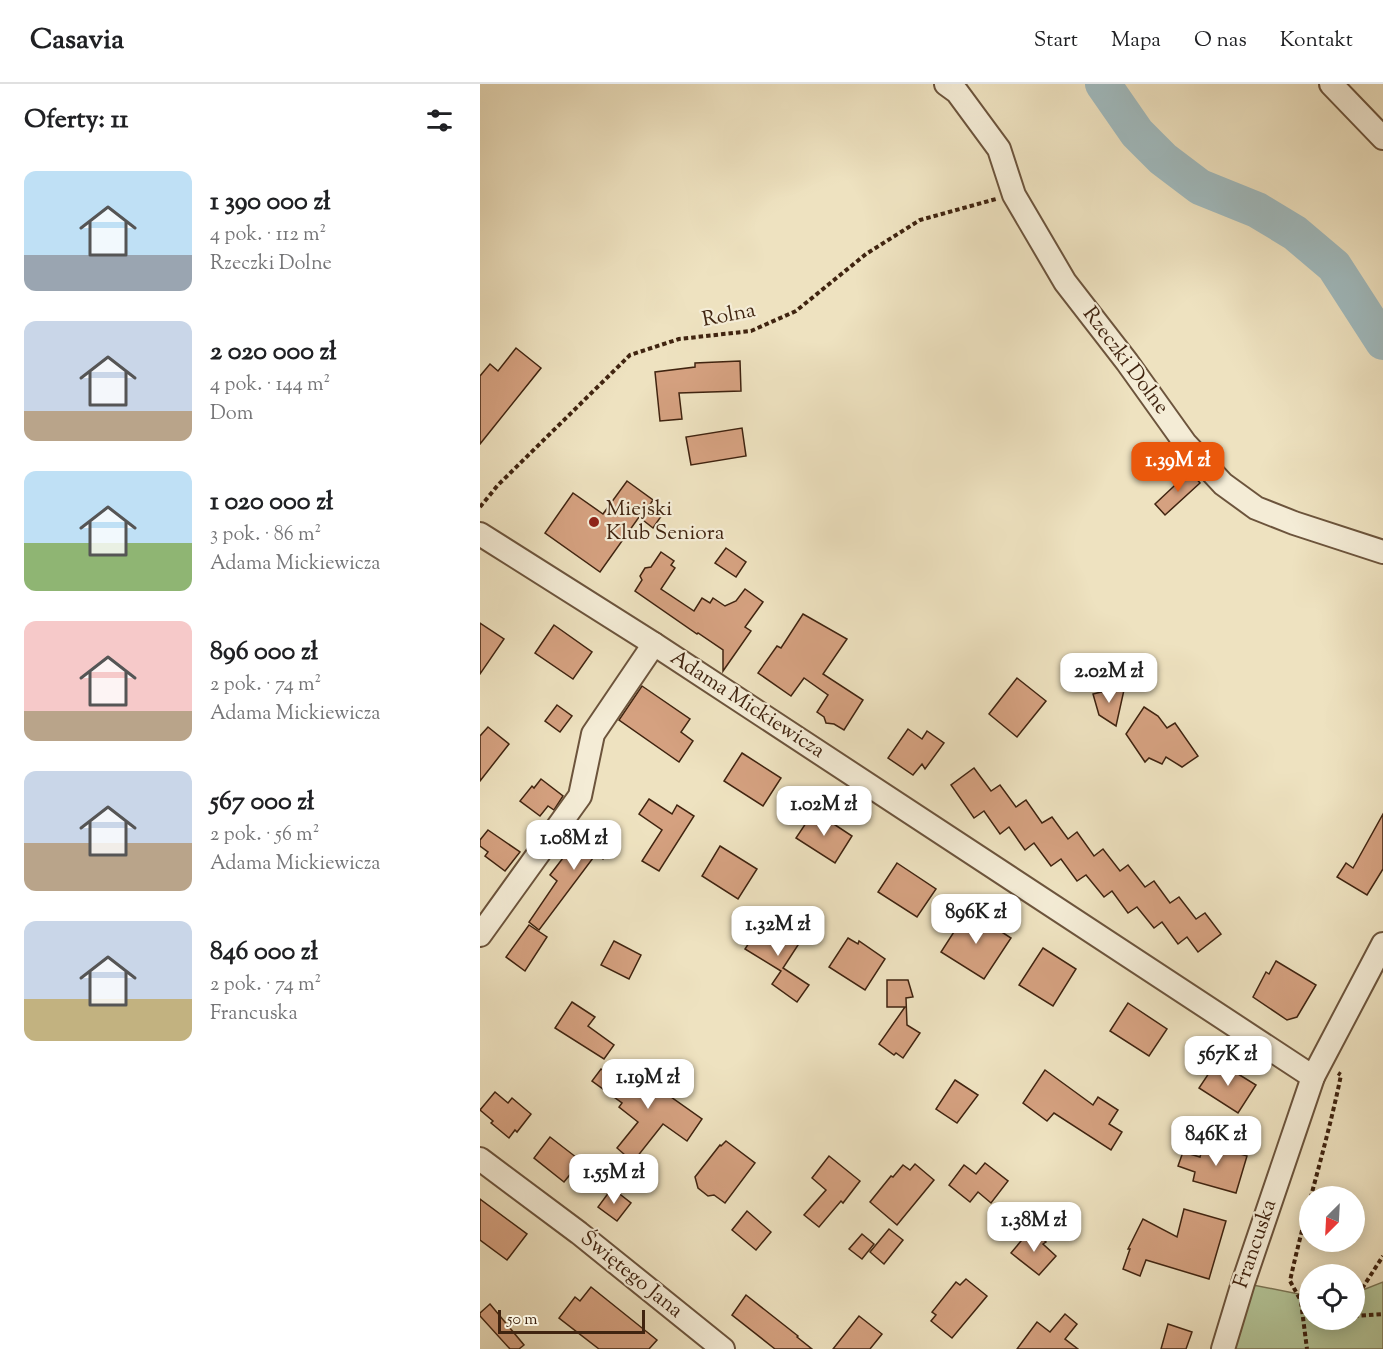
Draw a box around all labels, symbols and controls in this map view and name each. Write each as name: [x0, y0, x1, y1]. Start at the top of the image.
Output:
text: Casavia: [30, 21, 124, 61]
text: Start: [1034, 26, 1078, 56]
text: Mapa: [1111, 26, 1161, 56]
text: O nas: [1194, 26, 1247, 56]
text: Kontakt: [1280, 26, 1353, 56]
text: Oferty: 11: [24, 102, 128, 139]
icon: filters: [423, 104, 456, 137]
text: 1 390 000 zł: [210, 184, 330, 221]
icon: home: [72, 195, 144, 267]
text: 4 pok. · 112 m²: [210, 221, 326, 250]
text: Rzeczki Dolne: [210, 250, 332, 279]
street label: Rolna: [700, 296, 759, 336]
street label: Rzeczki Dolne: [1075, 301, 1175, 421]
text: 2 020 000 zł: [210, 334, 337, 371]
icon: home: [72, 345, 144, 417]
text: 4 pok. · 144 m²: [210, 371, 330, 400]
text: Dom: [210, 400, 253, 429]
pin: 1.39M zł: [1116, 442, 1240, 493]
text: 1.39M zł: [1145, 447, 1211, 476]
text: 1 020 000 zł: [210, 484, 333, 521]
icon: home: [72, 495, 144, 567]
place label: Miejski Klub Seniora: [606, 495, 725, 549]
marker: Miejski Klub Seniora: [587, 515, 601, 529]
text: 3 pok. · 86 m²: [210, 521, 321, 550]
text: Adama Mickiewicza: [210, 550, 381, 579]
text: 896 000 zł: [210, 634, 318, 671]
street label: Adama Mickiewicza: [664, 644, 831, 767]
icon: home: [72, 645, 144, 717]
pin: 2.02M zł: [1047, 653, 1171, 704]
text: 2.02M zł: [1074, 658, 1144, 687]
text: 2 pok. · 74 m²: [210, 671, 321, 700]
text: Adama Mickiewicza: [210, 700, 381, 729]
text: 567 000 zł: [210, 784, 314, 821]
pin: 1.02M zł: [762, 786, 886, 837]
text: 1.02M zł: [791, 791, 857, 820]
icon: home: [72, 795, 144, 867]
pin: 1.08M zł: [512, 820, 636, 871]
text: 2 pok. · 56 m²: [210, 821, 319, 850]
text: 1.08M zł: [540, 825, 608, 854]
text: Adama Mickiewicza: [210, 850, 381, 879]
pin: 896K zł: [921, 894, 1031, 945]
text: 896K zł: [945, 899, 1007, 928]
pin: 1.32M zł: [716, 906, 840, 957]
text: 1.32M zł: [745, 911, 811, 940]
text: 846 000 zł: [210, 934, 318, 971]
icon: home: [72, 945, 144, 1017]
text: 2 pok. · 74 m²: [210, 971, 321, 1000]
text: Francuska: [210, 1000, 298, 1029]
pin: 567K zł: [1173, 1036, 1283, 1087]
text: 567K zł: [1199, 1041, 1257, 1070]
pin: 1.19M zł: [586, 1059, 710, 1110]
text: 1.19M zł: [616, 1064, 680, 1093]
pin: 846K zł: [1161, 1116, 1271, 1167]
text: 846K zł: [1185, 1121, 1247, 1150]
pin: 1.55M zł: [552, 1154, 676, 1205]
text: 1.55M zł: [583, 1159, 645, 1188]
north arrow: [1299, 1186, 1365, 1252]
map controls: [1299, 1186, 1365, 1330]
street label: Francuska: [1227, 1195, 1285, 1292]
pin: 1.38M zł: [972, 1202, 1096, 1253]
text: 1.38M zł: [1001, 1207, 1067, 1236]
street label: Świętego Jana: [573, 1224, 689, 1326]
button: locate: [1299, 1264, 1365, 1330]
scale bar: [498, 1307, 645, 1334]
text: 50 m: [507, 1309, 538, 1332]

